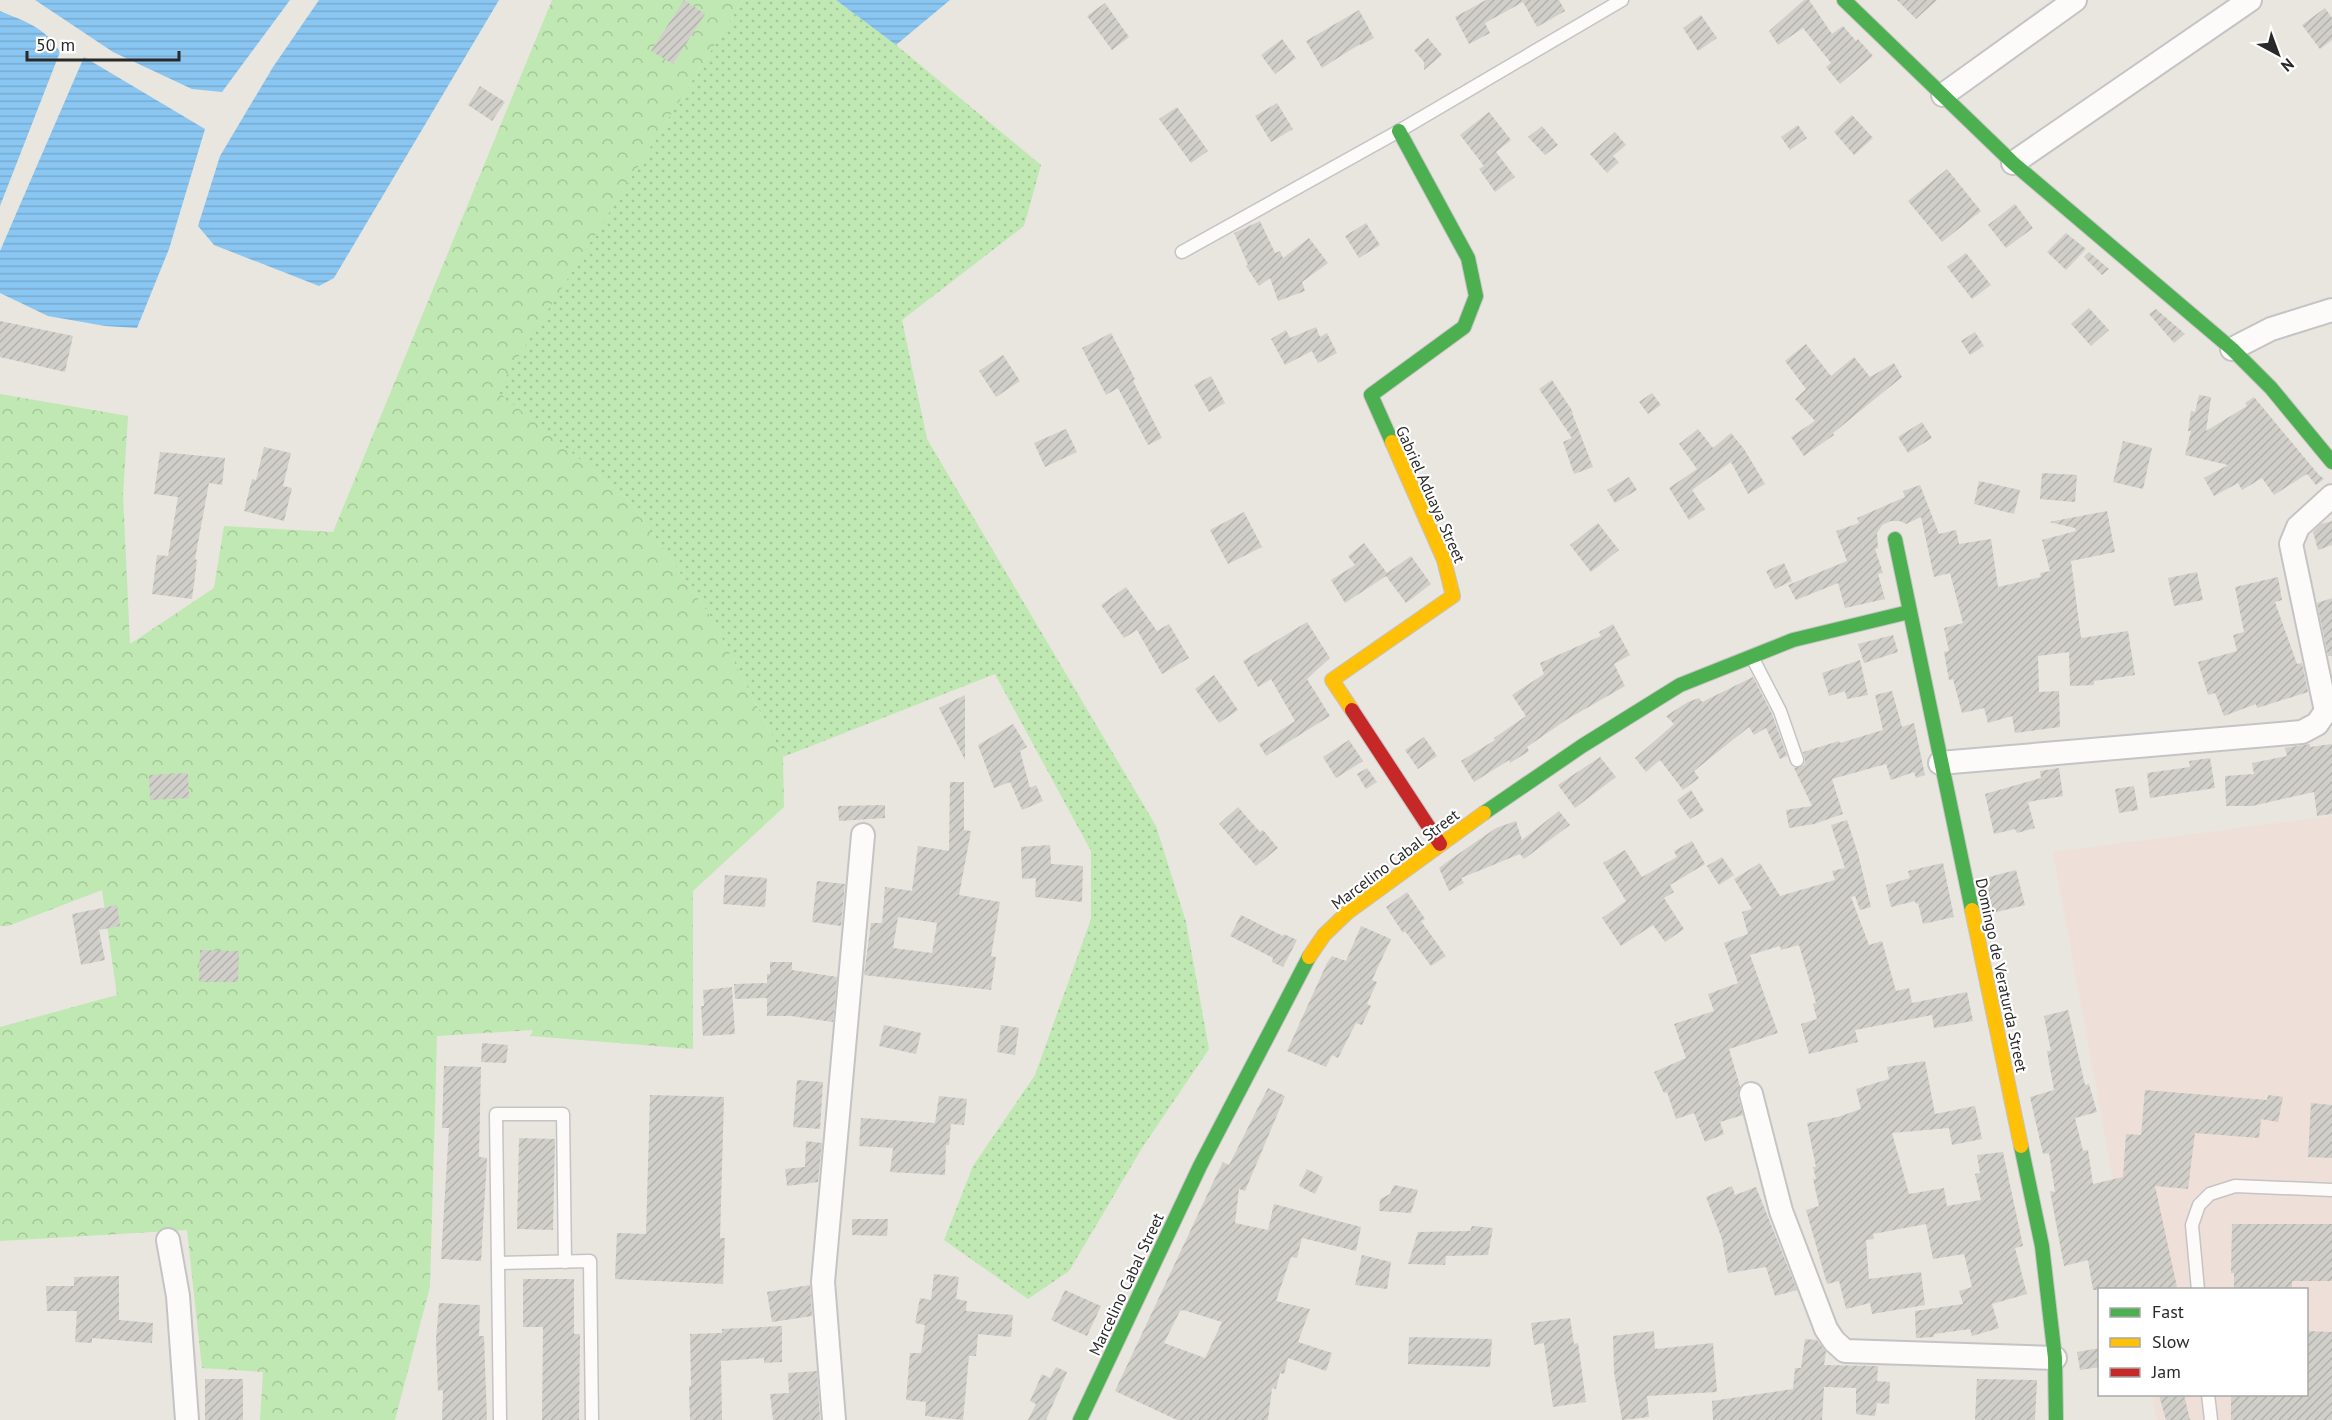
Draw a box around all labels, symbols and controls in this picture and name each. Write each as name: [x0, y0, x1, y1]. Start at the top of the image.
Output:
scale bar: [27, 24, 178, 62]
north arrow: [2248, 24, 2308, 84]
text: 50 m: [36, 33, 75, 56]
text: N: [2277, 54, 2298, 76]
street label: Gabriel Aduaya Street: [1392, 422, 1470, 566]
street label: Marcelino Cabal Street: [1327, 804, 1463, 914]
street label: Domingo de Veraturda Street: [1972, 876, 2032, 1074]
street label: Marcelino Cabal Street: [1084, 1209, 1168, 1358]
legend: [2098, 1288, 2308, 1396]
text: Fast: [2152, 1300, 2184, 1323]
text: Slow: [2152, 1330, 2190, 1353]
text: Jam: [2151, 1360, 2181, 1383]

